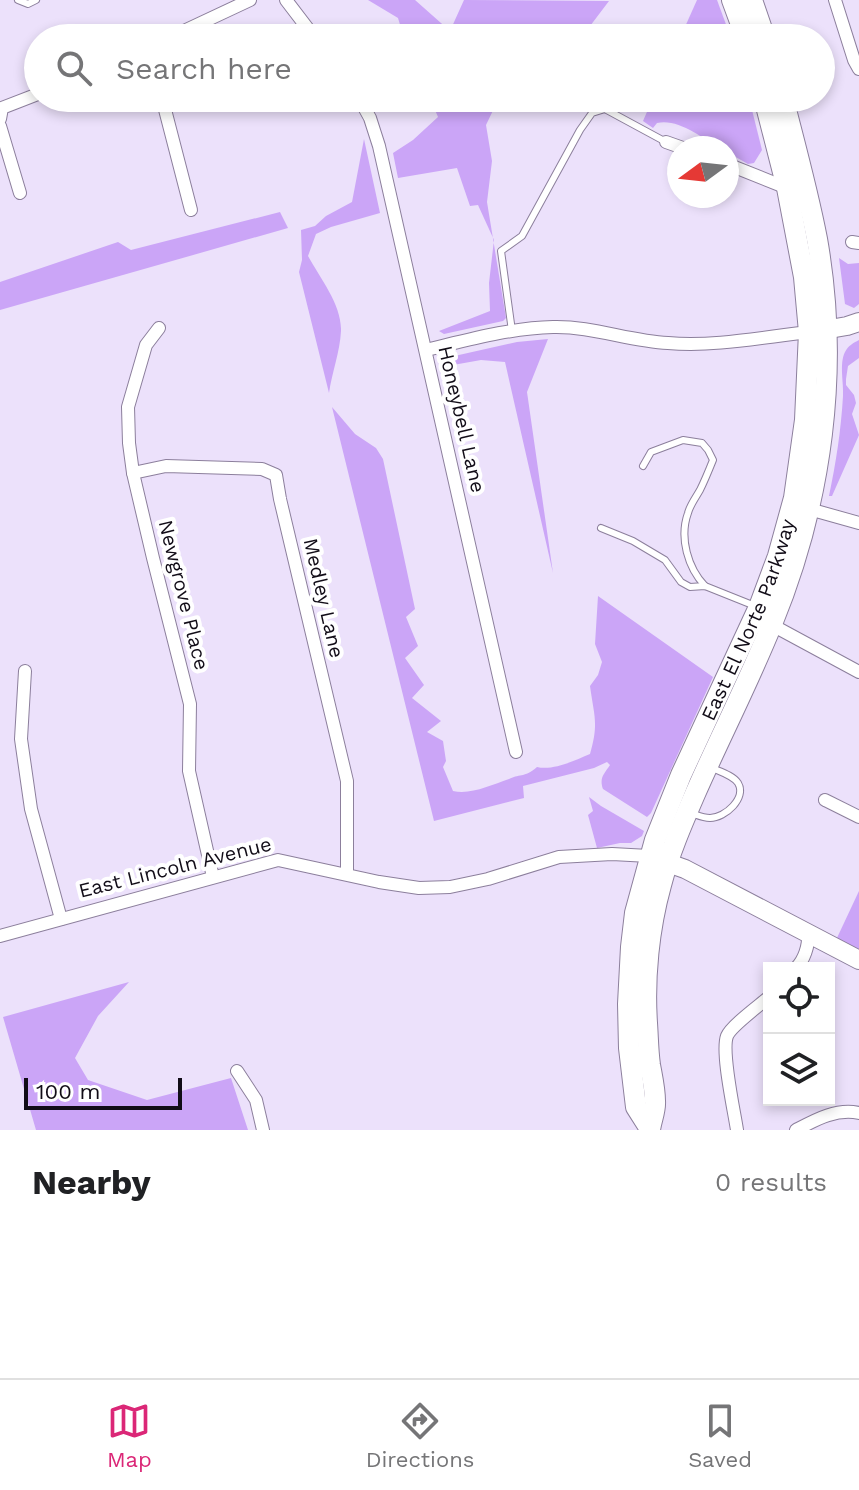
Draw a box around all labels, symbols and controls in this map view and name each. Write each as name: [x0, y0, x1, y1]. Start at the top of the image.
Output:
search box: [24, 24, 835, 112]
icon: search: [52, 46, 96, 90]
text: Search here: [116, 51, 292, 86]
north arrow: [667, 136, 739, 208]
street label: Honeybell Lane: [433, 343, 491, 495]
street label: East El Norte Parkway: [696, 516, 800, 724]
street label: Newgrove Place: [154, 517, 214, 673]
street label: Medley Lane: [299, 536, 349, 660]
street label: East Lincoln Avenue: [76, 831, 274, 903]
map controls: [763, 962, 835, 1106]
button: locate: [763, 962, 835, 1034]
button: layers: [763, 1034, 835, 1106]
scale bar: [24, 1074, 182, 1110]
text: 100 m: [36, 1079, 100, 1104]
text: Nearby: [32, 1162, 151, 1202]
text: 0 results: [715, 1167, 827, 1197]
tab: Map: [107, 1399, 152, 1472]
tab: Directions: [366, 1399, 474, 1472]
tab: Saved: [688, 1399, 752, 1472]

